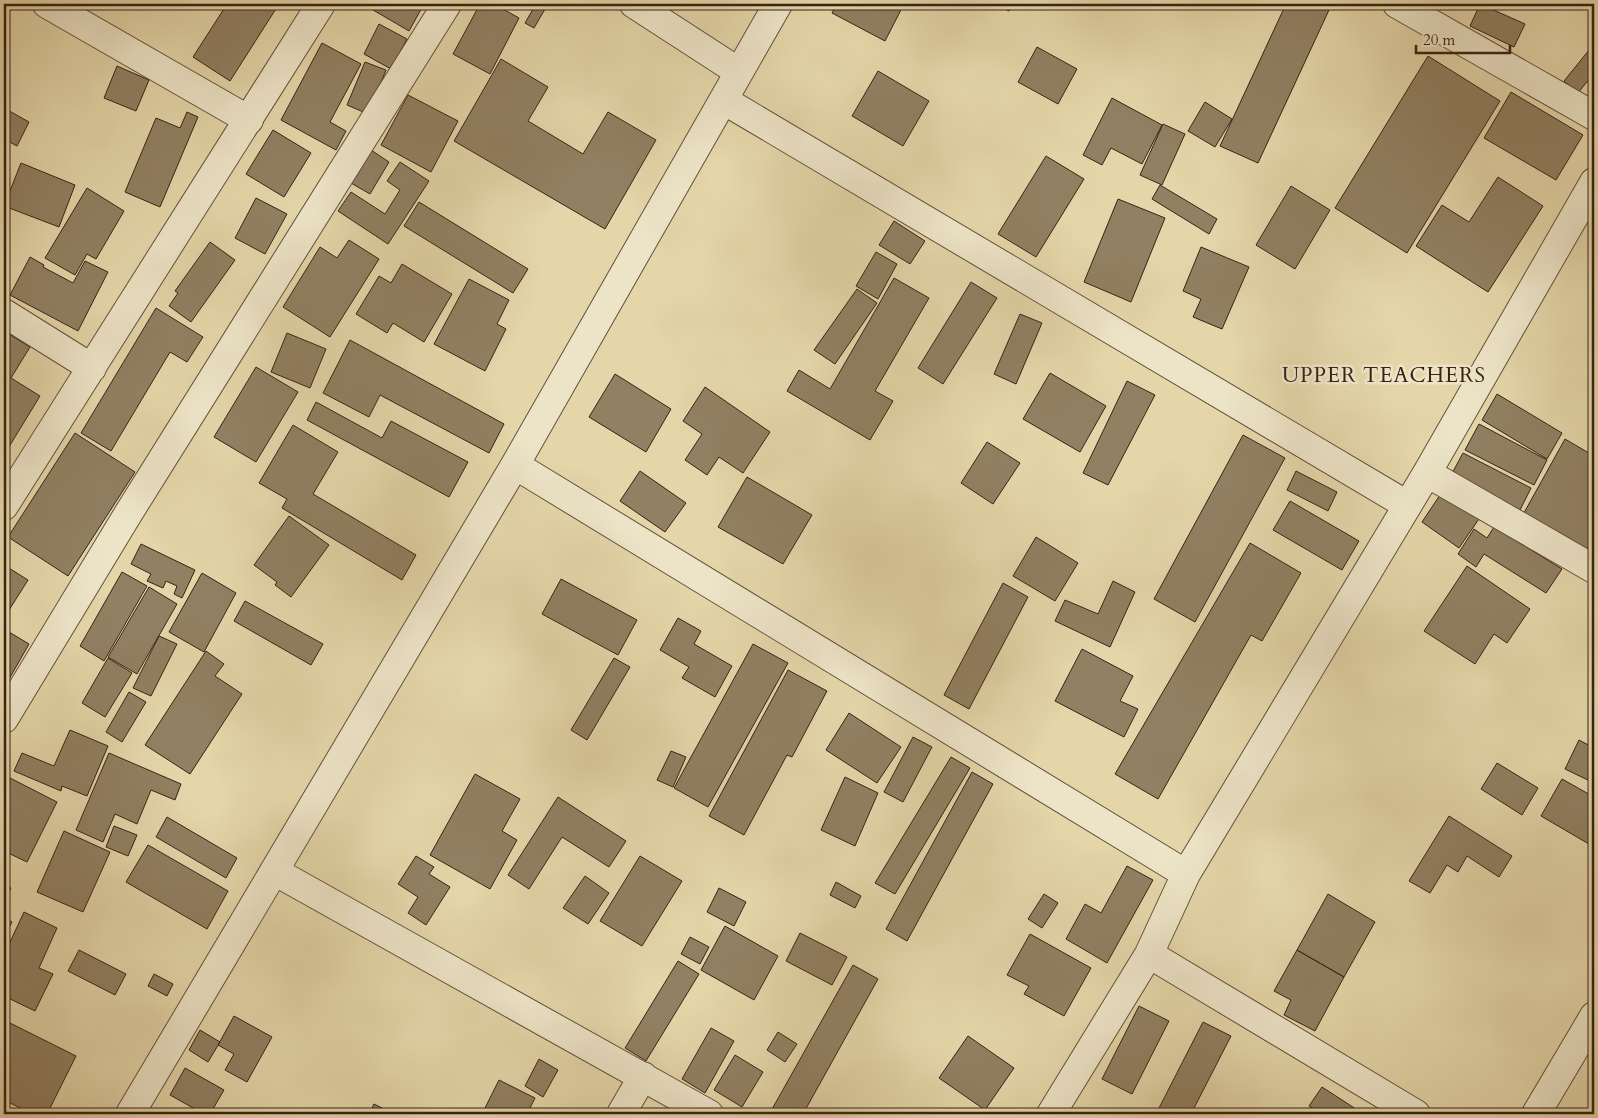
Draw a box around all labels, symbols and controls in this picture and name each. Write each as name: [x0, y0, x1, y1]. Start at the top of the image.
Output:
scale bar: [1416, 22, 1509, 54]
text: 20 m: [1423, 30, 1455, 50]
district label: UPPER TEACHERS: [1282, 361, 1486, 390]

